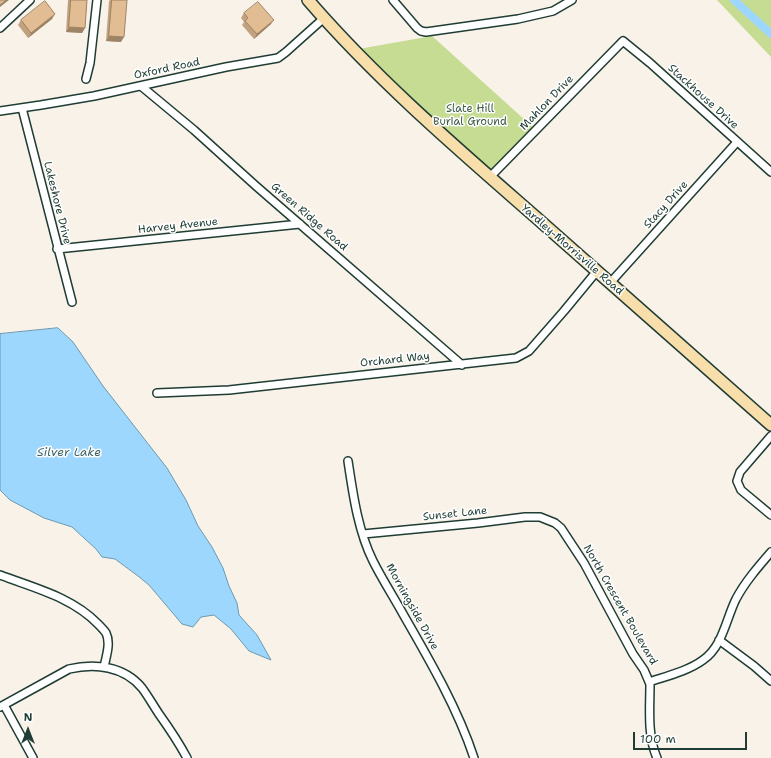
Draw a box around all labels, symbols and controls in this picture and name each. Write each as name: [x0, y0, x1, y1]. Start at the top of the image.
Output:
street label: Oxford Road: [133, 56, 201, 82]
street label: Stackhouse Drive: [665, 62, 741, 132]
street label: Mahlon Drive: [517, 73, 577, 133]
park label: Slate Hill Burial Ground: [433, 102, 507, 128]
street label: Lakeshore Drive: [40, 160, 74, 246]
street label: Stacy Drive: [641, 178, 691, 232]
street label: Green Ridge Road: [268, 180, 350, 254]
street label: Yardley-Morrisville Road: [518, 202, 626, 298]
street label: Harvey Avenue: [137, 215, 219, 237]
street label: Orchard Way: [360, 350, 430, 370]
water label: Silver Lake: [37, 446, 101, 460]
street label: Sunset Lane: [422, 504, 488, 524]
street label: North Crescent Boulevard: [580, 542, 660, 668]
street label: Morningside Drive: [383, 561, 441, 653]
north arrow: [8, 710, 48, 750]
text: N: [24, 710, 32, 725]
scale bar: [635, 724, 749, 750]
text: 100 m: [640, 731, 676, 747]

